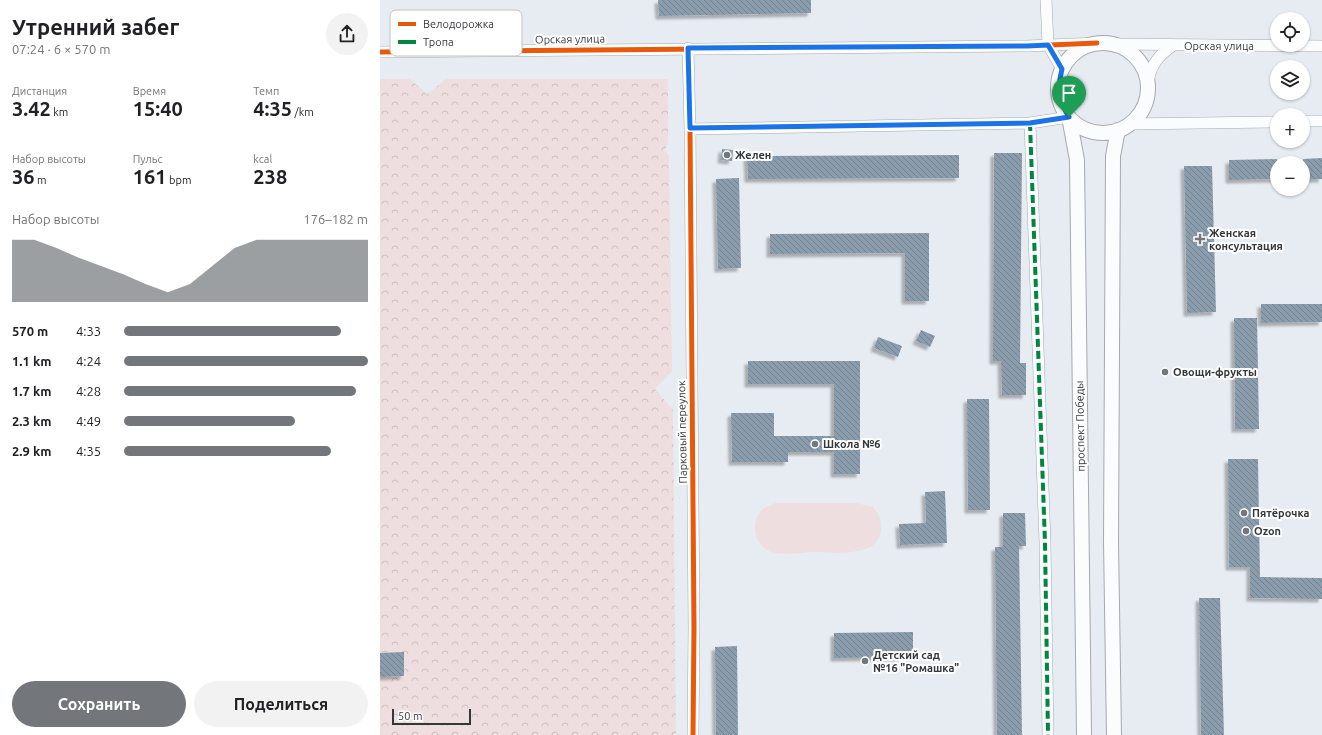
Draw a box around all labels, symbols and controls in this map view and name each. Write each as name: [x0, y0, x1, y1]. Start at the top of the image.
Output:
legend: [390, 10, 522, 56]
map controls: [1270, 12, 1310, 196]
button: locate: [1270, 12, 1310, 52]
button: share: [326, 13, 368, 55]
text: Утренний забег: [12, 14, 179, 39]
text: Велодорожка: [423, 18, 494, 30]
street label: Орская улица: [535, 32, 605, 46]
text: Тропа: [423, 36, 454, 48]
street label: Орская улица: [1184, 40, 1254, 52]
text: 07:24 · 6 × 570 m: [12, 42, 111, 56]
button: layers: [1270, 60, 1310, 100]
pin: [1052, 76, 1086, 117]
icon: arrive: [1058, 82, 1080, 104]
text: Дистанция: [12, 85, 67, 97]
text: Время: [133, 85, 166, 97]
text: Темп: [253, 85, 279, 97]
text: 3.42: [12, 97, 51, 120]
text: 15:40: [133, 97, 183, 120]
text: 4:35: [253, 97, 292, 120]
text: km: [51, 106, 68, 118]
text: /km: [292, 106, 314, 118]
button: +: [1270, 108, 1310, 148]
place label: Желен: [735, 149, 771, 161]
marker: Желен: [722, 150, 732, 160]
text: Набор высоты: [12, 153, 86, 165]
text: Пульс: [133, 153, 163, 165]
text: kcal: [253, 153, 272, 165]
button: −: [1270, 156, 1310, 196]
text: 36: [12, 165, 35, 188]
text: 161: [133, 165, 167, 188]
text: 238: [253, 165, 287, 188]
text: m: [35, 174, 47, 186]
text: bpm: [167, 174, 191, 186]
text: Набор высоты: [12, 212, 99, 226]
text: 176–182 m: [303, 212, 368, 226]
place label: Женская консультация: [1209, 227, 1283, 252]
marker: Женская консультация: [1194, 233, 1206, 245]
text: 570 m: [12, 324, 48, 338]
text: 4:33: [76, 324, 101, 338]
text: 1.1 km: [12, 354, 51, 368]
text: 4:24: [76, 354, 101, 368]
place label: Овощи-фрукты: [1173, 366, 1257, 378]
marker: Овощи-фрукты: [1160, 367, 1170, 377]
street label: Парковый переулок: [675, 380, 689, 484]
street label: проспект Победы: [1073, 380, 1087, 472]
text: 1.7 km: [12, 384, 51, 398]
text: 4:28: [76, 384, 101, 398]
text: 2.3 km: [12, 414, 51, 428]
text: 4:49: [76, 414, 101, 428]
place label: Школа №6: [823, 438, 880, 450]
marker: Школа №6: [810, 439, 820, 449]
text: 2.9 km: [12, 444, 51, 458]
text: 4:35: [76, 444, 101, 458]
place label: Пятёрочка: [1252, 507, 1310, 519]
marker: Пятёрочка: [1239, 508, 1249, 518]
place label: Ozon: [1254, 525, 1281, 537]
marker: Ozon: [1241, 526, 1251, 536]
place label: Детский сад №16 "Ромашка": [873, 649, 959, 674]
marker: Детский сад №16 "Ромашка": [860, 656, 870, 666]
button: Сохранить: [12, 681, 186, 727]
button: Поделиться: [194, 681, 368, 727]
scale bar: [392, 707, 471, 726]
text: 50 m: [398, 710, 422, 722]

